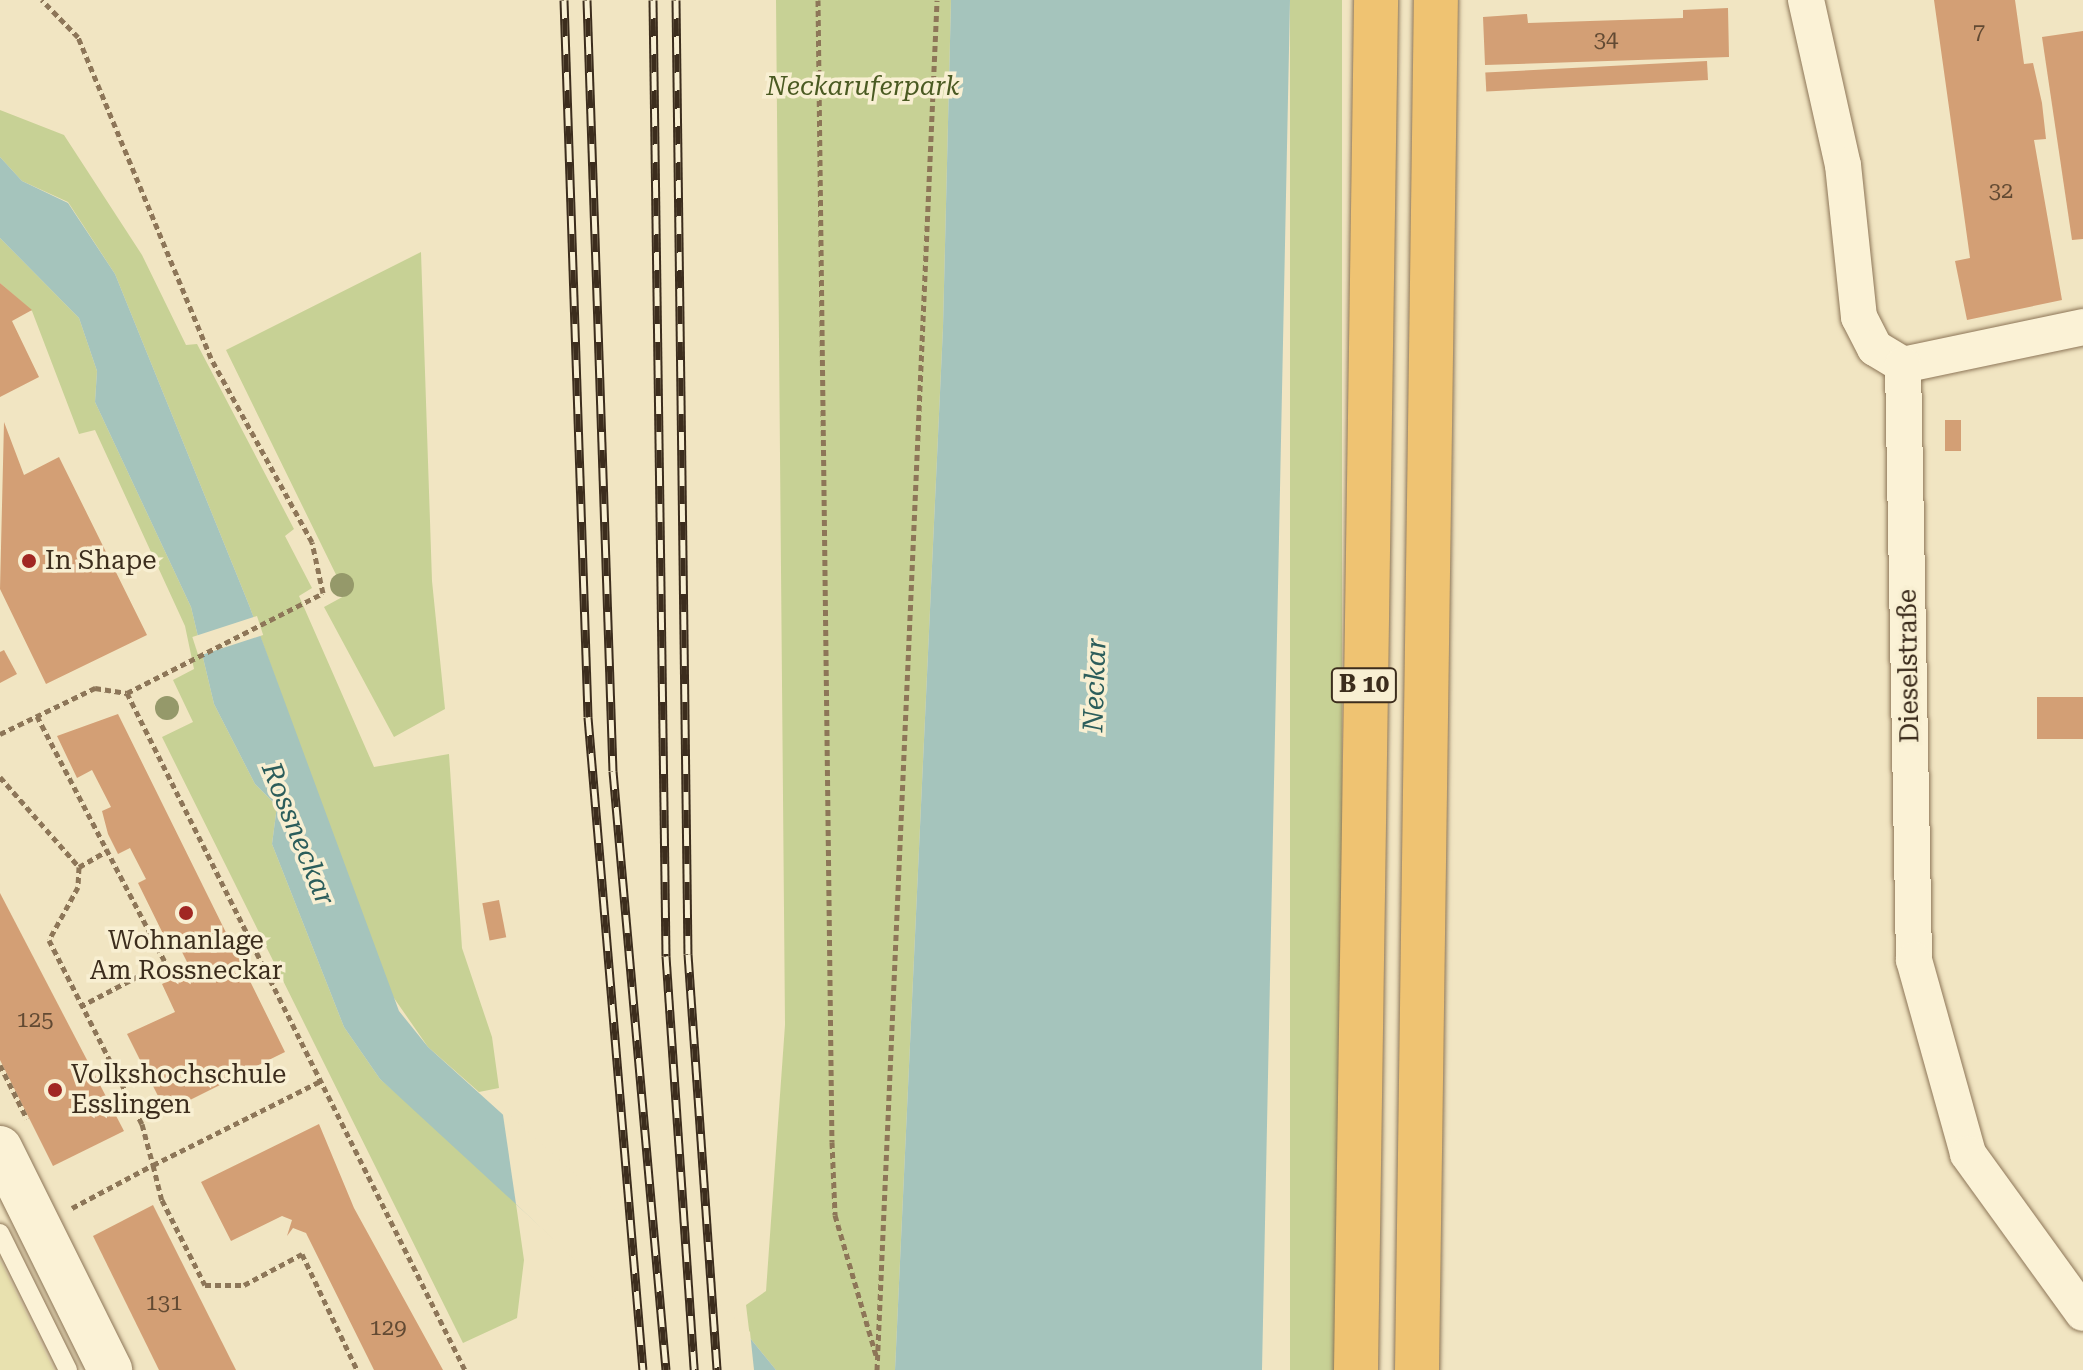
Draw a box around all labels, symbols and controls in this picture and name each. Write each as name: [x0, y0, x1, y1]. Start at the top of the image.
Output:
house number: 7: [1973, 19, 1985, 45]
house number: 34: [1594, 27, 1618, 53]
park label: Neckaruferpark: [766, 71, 960, 103]
house number: 32: [1989, 178, 2013, 204]
place label: In Shape: [45, 545, 156, 577]
marker: In Shape: [20, 552, 38, 570]
street label: Dieselstraße: [1892, 589, 1926, 743]
water label: Neckar: [1077, 637, 1113, 733]
road number: B 10: [1330, 665, 1398, 705]
water label: Rossneckar: [254, 758, 342, 910]
marker: Wohnanlage Am Rossneckar: [177, 904, 195, 922]
place label: Wohnanlage Am Rossneckar: [90, 925, 282, 986]
house number: 125: [17, 1007, 53, 1033]
place label: Volkshochschule Esslingen: [71, 1059, 286, 1120]
marker: Volkshochschule Esslingen: [46, 1081, 64, 1099]
house number: 131: [146, 1290, 182, 1316]
house number: 129: [370, 1315, 406, 1341]

